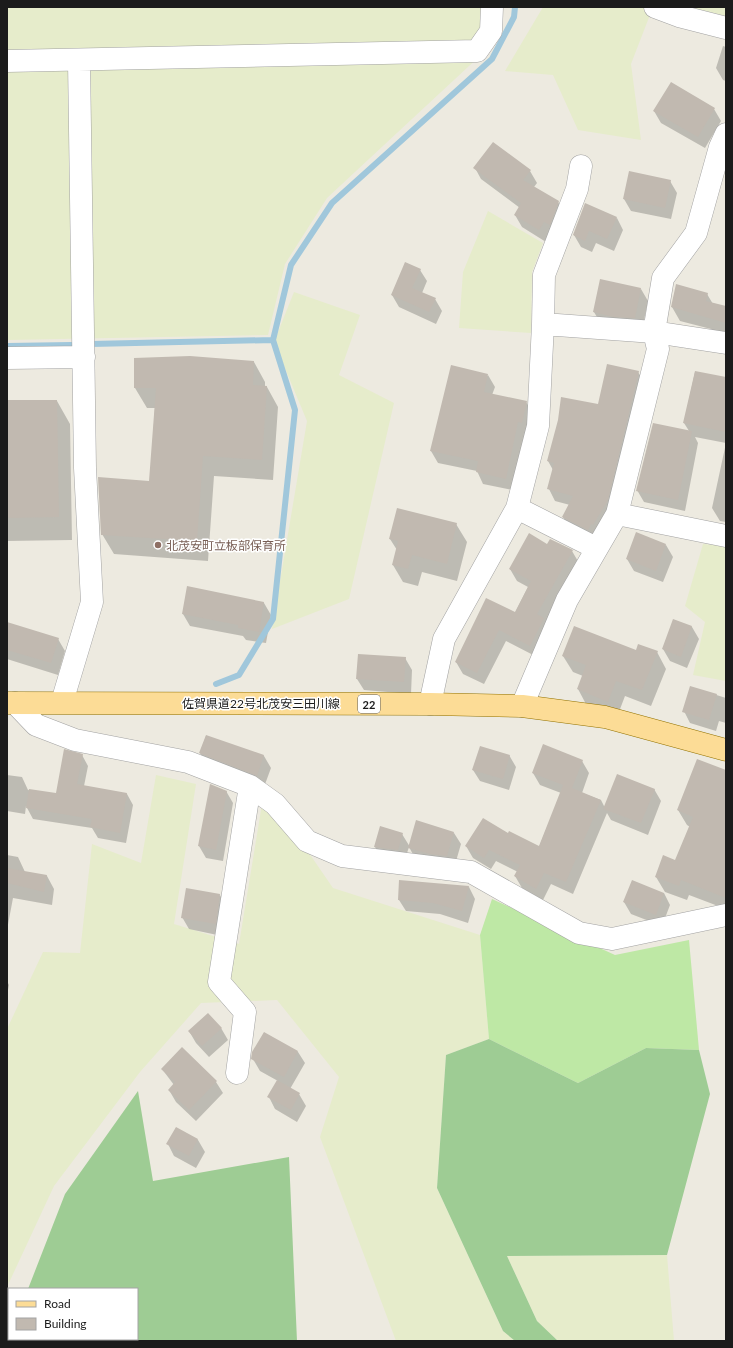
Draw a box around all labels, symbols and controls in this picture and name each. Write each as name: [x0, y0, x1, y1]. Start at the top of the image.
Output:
place label: 北茂安町立板部保育所: [166, 538, 286, 553]
marker: 北茂安町立板部保育所: [153, 540, 163, 550]
road number: 22: [358, 695, 380, 713]
street label: 佐賀県道22号北茂安三田川線: [182, 696, 340, 711]
legend: [8, 1288, 138, 1340]
text: Road: [44, 1296, 71, 1311]
text: Building: [44, 1316, 87, 1331]

